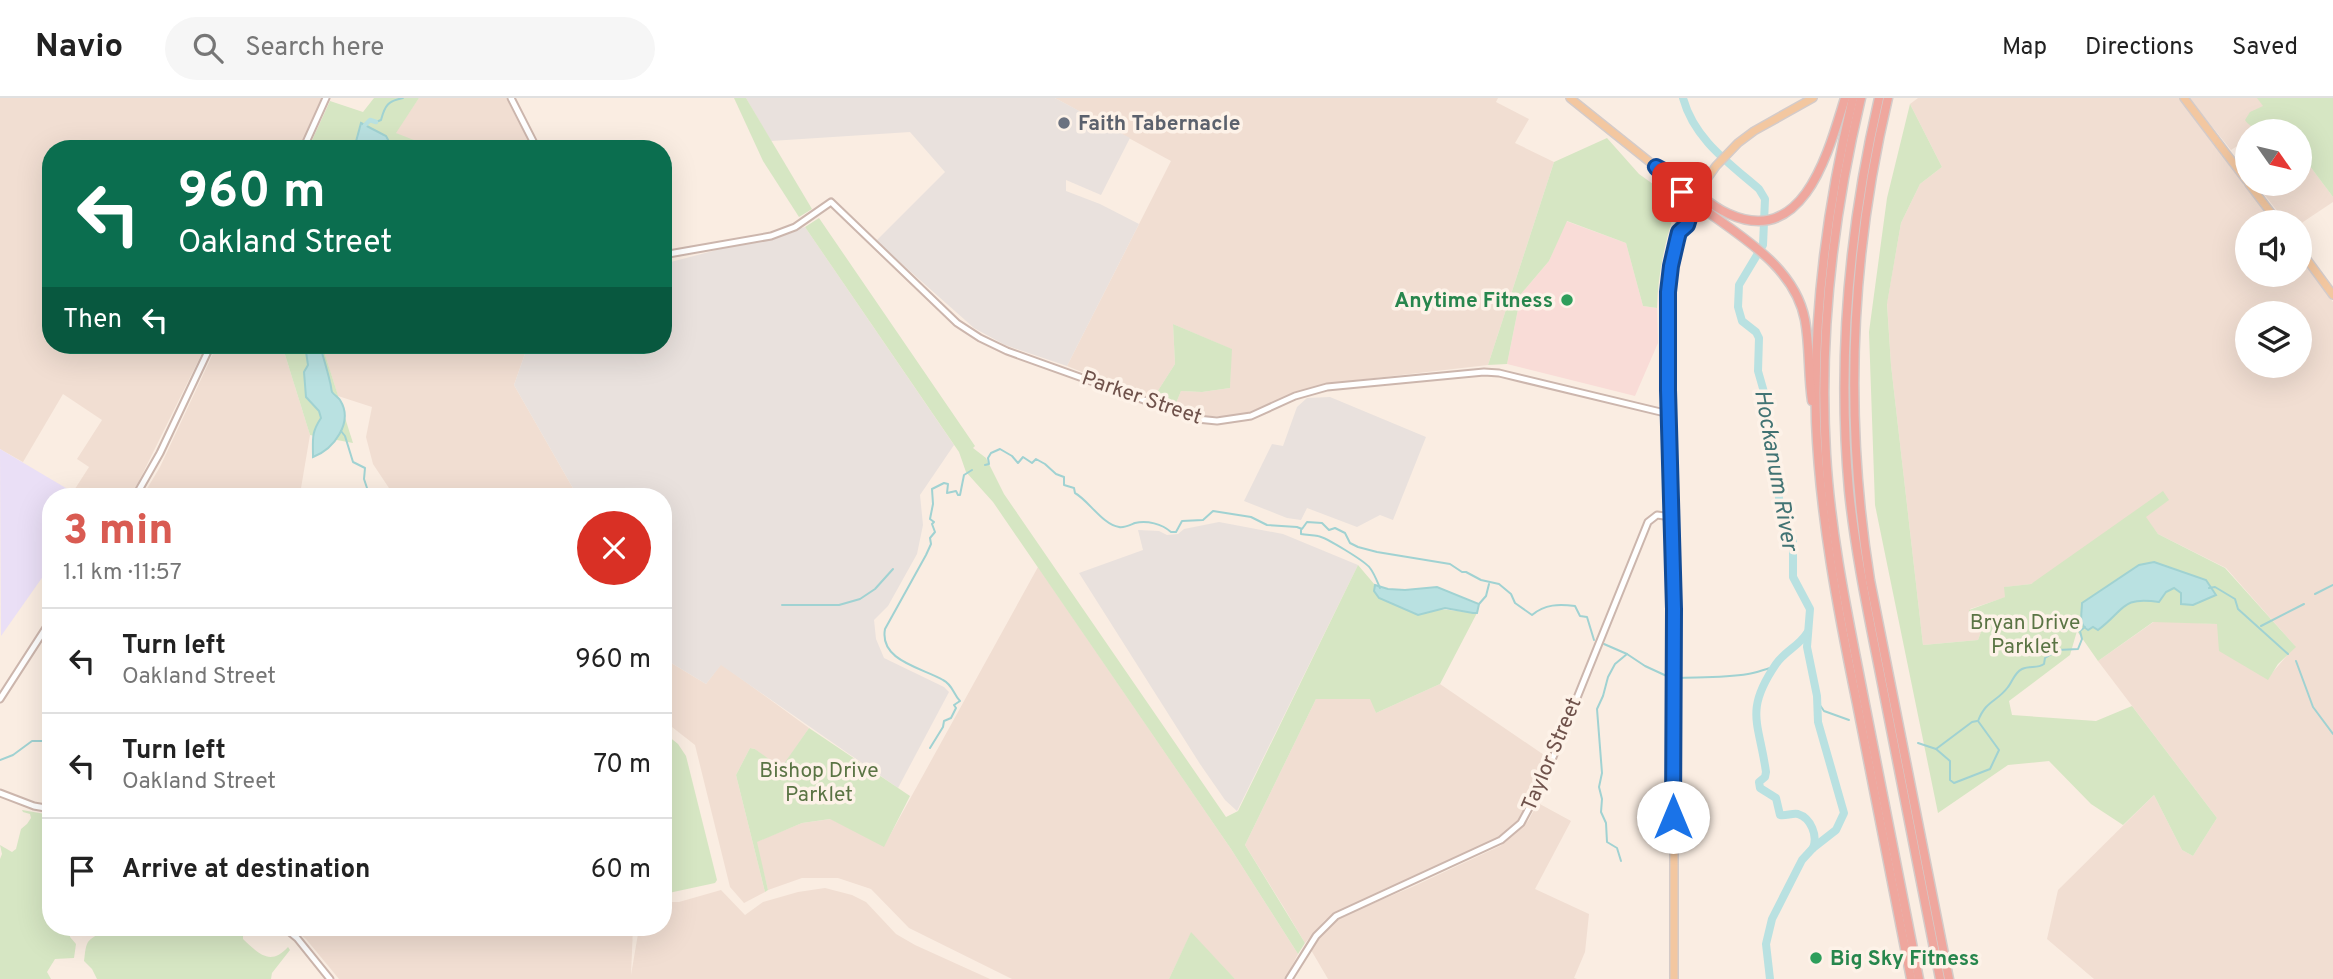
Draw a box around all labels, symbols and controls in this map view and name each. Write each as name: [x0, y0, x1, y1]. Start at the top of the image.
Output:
search box: [165, 17, 655, 80]
text: Navio: [35, 27, 123, 69]
icon: search: [189, 29, 227, 67]
text: Search here: [245, 32, 384, 65]
text: Map: [2002, 33, 2047, 63]
text: Directions: [2085, 33, 2194, 63]
text: Saved: [2232, 33, 2298, 63]
place label: Faith Tabernacle: [1078, 111, 1240, 138]
marker: Faith Tabernacle: [1056, 115, 1072, 131]
north arrow: [2235, 119, 2312, 196]
map controls: [2235, 119, 2312, 378]
pin: [1652, 162, 1712, 222]
text: 960 m: [178, 163, 326, 225]
icon: left: [63, 168, 154, 259]
icon: arrive: [1663, 173, 1701, 211]
button: sound: [2235, 210, 2312, 287]
text: Oakland Street: [178, 224, 392, 264]
place label: Anytime Fitness: [1394, 288, 1553, 315]
marker: Anytime Fitness: [1559, 292, 1575, 308]
icon: left: [136, 301, 174, 339]
button: layers: [2235, 301, 2312, 378]
text: Then: [63, 304, 122, 337]
street label: Parker Street: [1078, 365, 1205, 432]
water label: Hockanum River: [1746, 388, 1803, 555]
text: 3 min: [63, 506, 174, 559]
button: close: [577, 511, 651, 585]
text: 1.1 km · 11:57: [63, 559, 182, 588]
park label: Bryan Drive Parklet: [1970, 610, 2080, 661]
text: Turn left: [122, 630, 226, 663]
icon: left: [63, 642, 101, 680]
text: 960 m: [575, 644, 651, 677]
text: Oakland Street: [122, 663, 276, 692]
street label: Taylor Street: [1516, 694, 1588, 816]
text: Turn left: [122, 735, 226, 768]
icon: left: [63, 747, 101, 785]
text: 70 m: [593, 749, 651, 782]
park label: Bishop Drive Parklet: [759, 758, 879, 809]
text: Oakland Street: [122, 768, 276, 797]
position arrow: [1636, 780, 1710, 854]
icon: arrive: [63, 852, 101, 890]
text: Arrive at destination: [122, 854, 370, 887]
text: 60 m: [591, 854, 651, 887]
place label: Big Sky Fitness: [1830, 946, 1979, 973]
marker: Big Sky Fitness: [1808, 950, 1824, 966]

